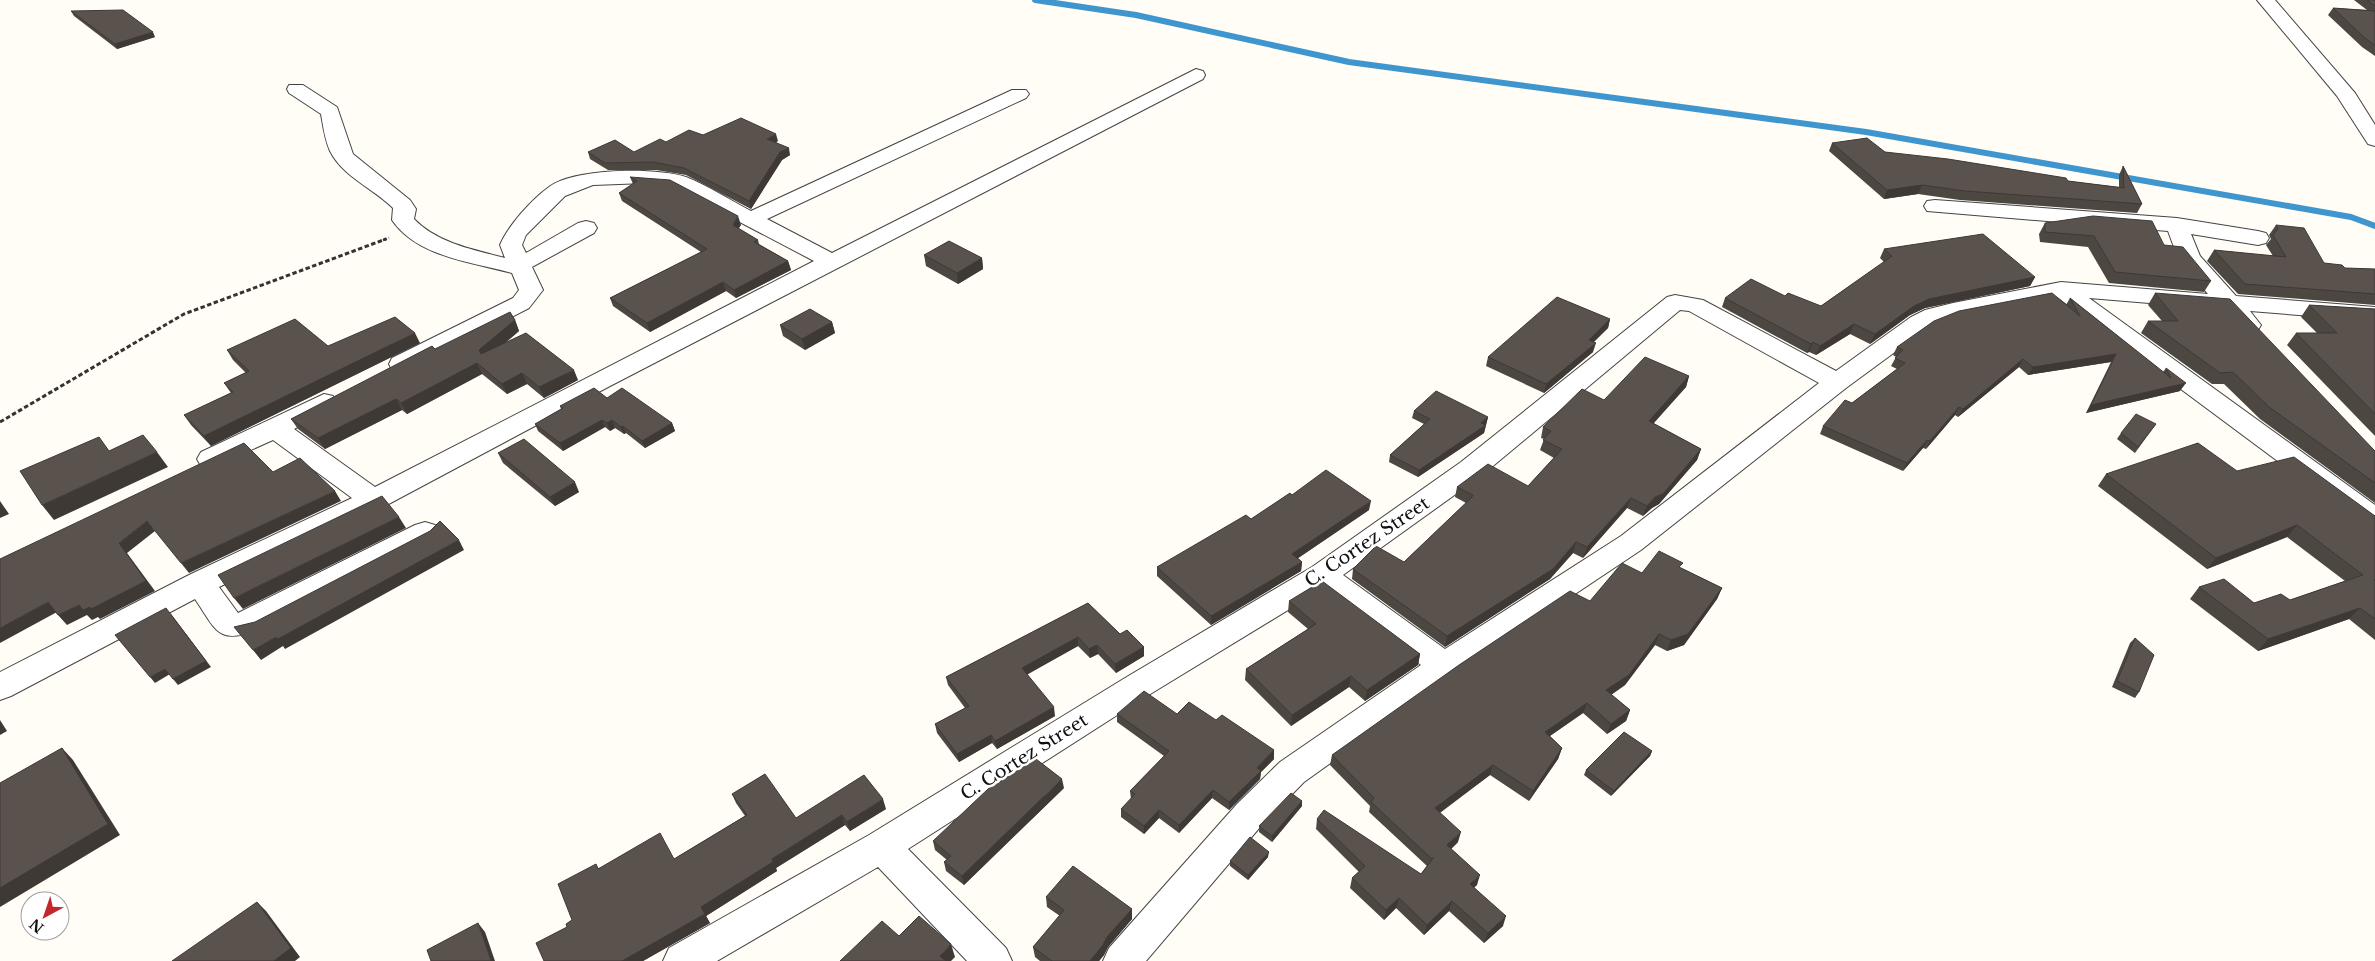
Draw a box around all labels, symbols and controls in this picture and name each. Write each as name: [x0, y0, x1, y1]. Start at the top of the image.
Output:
street label: C. Cortez Street: [1300, 492, 1434, 592]
street label: C. Cortez Street: [956, 709, 1092, 805]
north arrow: [20, 891, 70, 941]
text: N: [26, 915, 47, 937]

